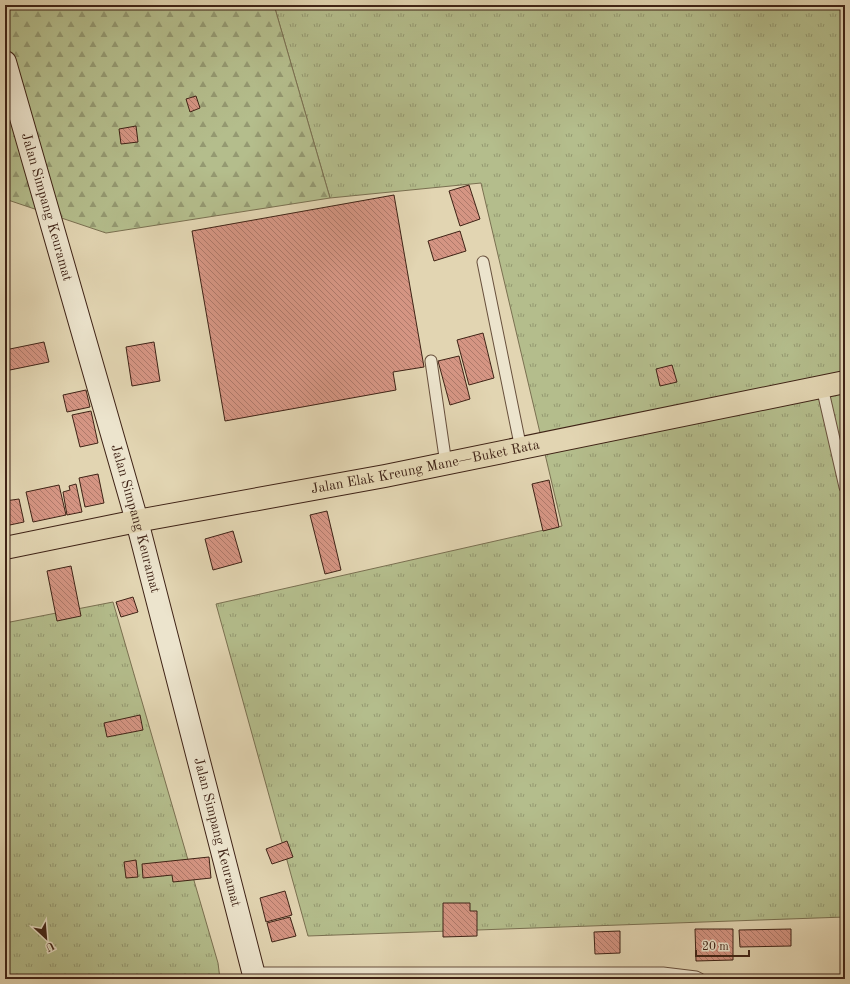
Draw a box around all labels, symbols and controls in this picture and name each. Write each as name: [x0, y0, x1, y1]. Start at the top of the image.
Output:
street label: Jalan Simpang Keuramat: [19, 131, 75, 283]
street label: Jalan Elak Kreung Mane—Buket Rata: [310, 438, 541, 496]
street label: Jalan Simpang Keuramat: [108, 443, 162, 595]
street label: Jalan Simpang Keuramat: [191, 756, 243, 908]
north arrow: [26, 918, 66, 958]
scale bar: [696, 932, 749, 958]
text: U: [43, 939, 56, 953]
text: 20 m: [702, 941, 729, 953]

